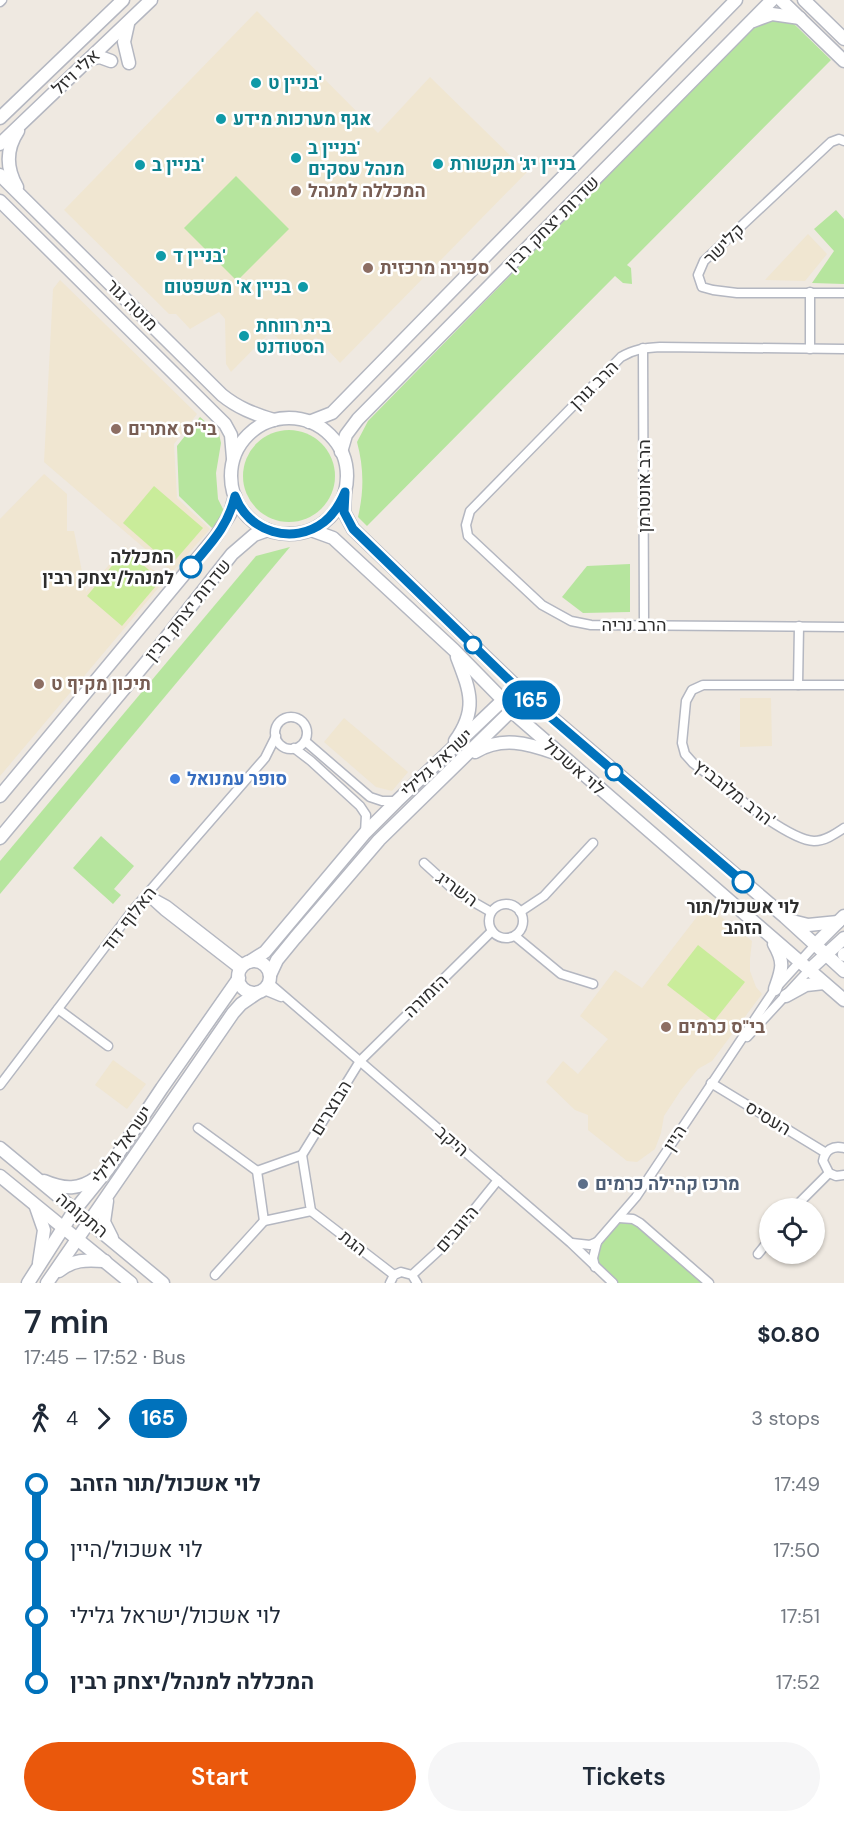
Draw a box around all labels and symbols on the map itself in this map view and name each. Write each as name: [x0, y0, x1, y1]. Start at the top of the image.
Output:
street label: אלי ויזל: [47, 44, 105, 100]
place label: בניין ט': [268, 71, 322, 95]
marker: בניין ט': [249, 76, 263, 90]
place label: אגף מערכות מידע: [233, 107, 371, 131]
marker: אגף מערכות מידע: [214, 112, 228, 126]
place label: בניין ב' מנהל עסקים: [308, 136, 405, 181]
marker: בניין ב' מנהל עסקים: [289, 151, 303, 165]
place label: בניין יג' תקשורת: [450, 152, 576, 176]
place label: בניין ב': [152, 153, 204, 177]
marker: בניין יג' תקשורת: [431, 157, 445, 171]
marker: בניין ב': [133, 158, 147, 172]
street label: שדרות יצחק רבין: [499, 170, 605, 276]
place label: המכללה למנהל: [308, 179, 426, 203]
marker: המכללה למנהל: [289, 184, 303, 198]
street label: קלישר: [698, 218, 750, 270]
place label: בניין ד': [173, 244, 226, 268]
marker: בניין ד': [154, 249, 168, 263]
place label: ספריה מרכזית: [380, 256, 489, 280]
marker: ספריה מרכזית: [361, 261, 375, 275]
street label: מוטה גור: [101, 274, 163, 336]
place label: בניין א' משפטום: [164, 275, 291, 299]
marker: בניין א' משפטום: [296, 280, 310, 294]
place label: בית רווחת הסטודנט: [256, 314, 331, 359]
marker: בית רווחת הסטודנט: [237, 329, 251, 343]
street label: הרב גורן: [564, 355, 624, 415]
place label: בי"ס אתרים: [128, 417, 217, 441]
marker: בי"ס אתרים: [109, 422, 123, 436]
street label: הרב אונטרמן: [632, 439, 656, 533]
place label: המכללה למנהל/יצחק רבין: [42, 545, 174, 590]
street label: שדרות יצחק רבין: [139, 554, 237, 666]
marker: המכללה למנהל/יצחק רבין: [180, 556, 202, 578]
street label: הרב נריה: [601, 613, 667, 637]
unlabelled marker: [464, 636, 482, 654]
place label: תיכון מקיף ט: [51, 672, 151, 696]
marker: תיכון מקיף ט: [32, 677, 46, 691]
line badge: 165: [496, 680, 566, 720]
street label: ישראל גלילי: [396, 723, 478, 803]
street label: לוי אשכול: [538, 733, 610, 801]
street label: הרב מלובביץ': [689, 754, 780, 832]
unlabelled marker: [605, 763, 623, 781]
place label: סופר עמנואל: [187, 767, 287, 791]
marker: סופר עמנואל: [168, 772, 182, 786]
street label: השריג: [431, 866, 483, 912]
marker: לוי אשכול/תור הזהב: [732, 871, 754, 893]
street label: האלוף דוד: [96, 882, 162, 956]
place label: לוי אשכול/תור הזהב: [687, 895, 800, 940]
street label: הזמורה: [399, 969, 453, 1023]
place label: בי"ס כרמים: [678, 1015, 765, 1039]
marker: בי"ס כרמים: [659, 1020, 673, 1034]
street label: הבוצרים: [305, 1076, 357, 1140]
street label: העסיס: [741, 1095, 795, 1141]
street label: ישראל גלילי: [86, 1101, 158, 1189]
street label: היקב: [430, 1120, 474, 1162]
street label: היין: [658, 1120, 692, 1156]
place label: מרכז קהילה כרמים: [595, 1172, 740, 1196]
marker: מרכז קהילה כרמים: [576, 1177, 590, 1191]
street label: התקומה: [51, 1187, 113, 1243]
street label: היוגבים: [430, 1201, 484, 1257]
street label: הגת: [334, 1225, 372, 1261]

